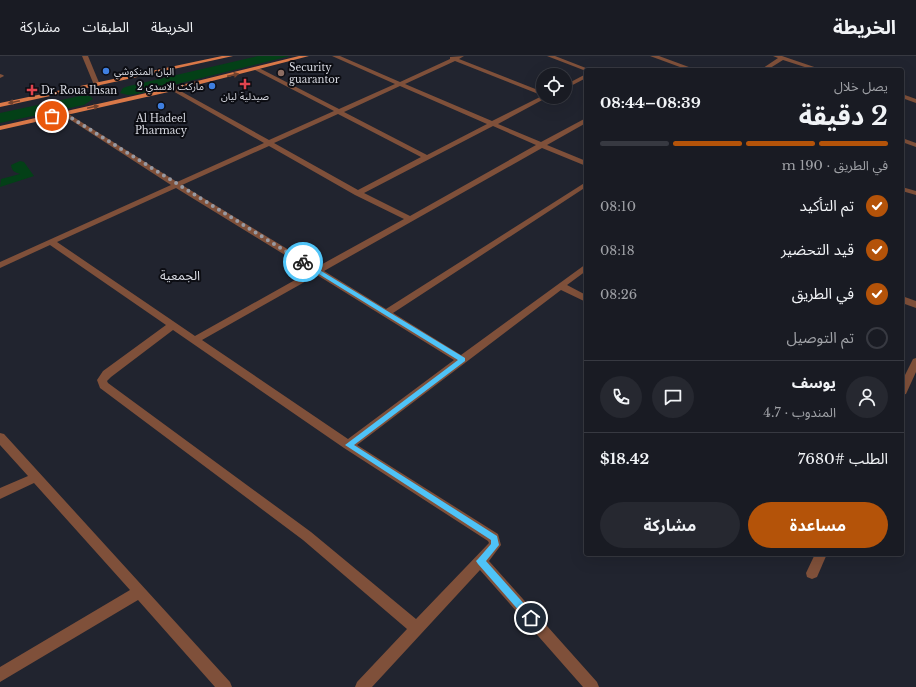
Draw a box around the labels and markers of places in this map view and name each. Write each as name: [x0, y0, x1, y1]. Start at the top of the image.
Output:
place label: Security guarantor: [289, 61, 340, 86]
place label: البان المنكوشي: [114, 65, 174, 79]
marker: البان المنكوشي: [101, 66, 111, 76]
marker: Security guarantor: [276, 68, 286, 78]
marker: صيدلية ليان: [240, 79, 250, 89]
place label: ماركت الاسدي 2: [137, 80, 204, 94]
marker: ماركت الاسدي 2: [207, 81, 217, 91]
marker: Dr. Roua Ihsan: [26, 84, 38, 96]
place label: Dr. Roua Ihsan: [41, 84, 117, 97]
place label: صيدلية ليان: [221, 90, 269, 103]
pin: [35, 99, 69, 133]
marker: Al Hadeel Pharmacy: [156, 101, 166, 111]
place label: Al Hadeel Pharmacy: [135, 112, 188, 137]
pin: [514, 601, 548, 635]

